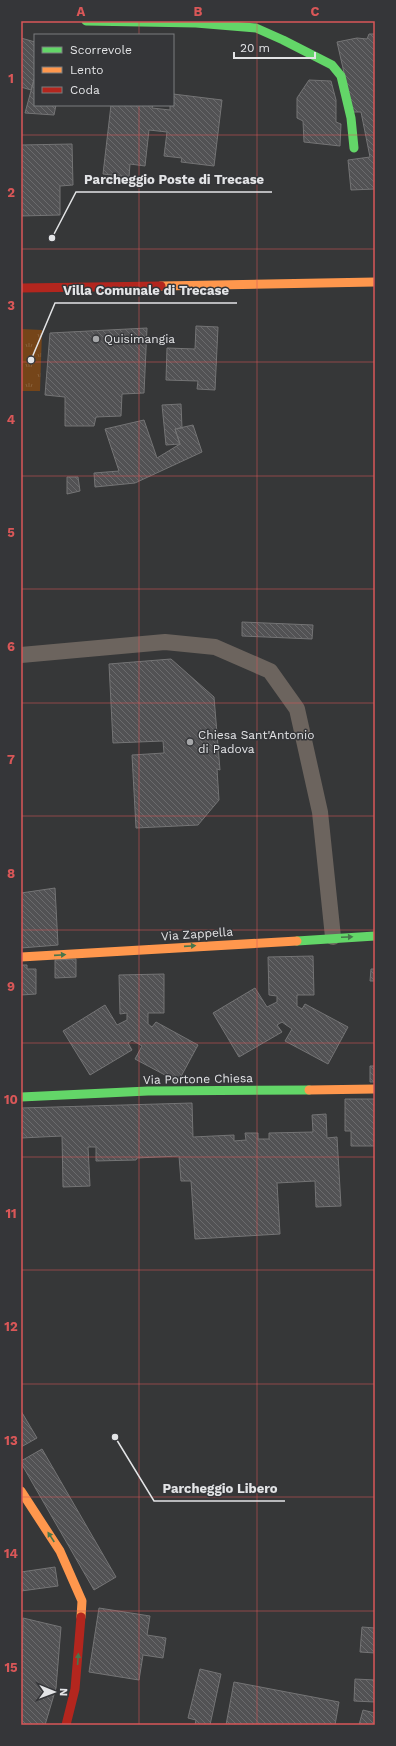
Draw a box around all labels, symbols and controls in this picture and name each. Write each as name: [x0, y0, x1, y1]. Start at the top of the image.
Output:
text: A: [77, 4, 86, 19]
text: B: [194, 4, 203, 19]
text: C: [311, 4, 320, 19]
legend: [34, 34, 174, 106]
scale bar: [234, 34, 315, 60]
text: 20 m: [240, 41, 270, 55]
text: Scorrevole: [70, 43, 132, 57]
text: Lento: [70, 63, 104, 77]
text: 1: [8, 71, 14, 86]
text: Coda: [70, 83, 100, 97]
callout: Parcheggio Poste di Trecase: [76, 167, 272, 192]
text: Parcheggio Poste di Trecase: [84, 172, 265, 187]
text: 2: [7, 185, 15, 200]
callout: Villa Comunale di Trecase: [55, 278, 237, 303]
text: Villa Comunale di Trecase: [63, 283, 229, 298]
text: 3: [7, 298, 15, 313]
place label: Quisimangia: [104, 332, 175, 346]
marker: Quisimangia: [91, 334, 101, 344]
text: 4: [7, 412, 16, 427]
text: 5: [7, 525, 15, 540]
text: 6: [7, 639, 15, 654]
place label: Chiesa Sant'Antonio di Padova: [198, 728, 314, 756]
marker: Chiesa Sant'Antonio di Padova: [185, 737, 195, 747]
text: 7: [7, 752, 15, 767]
text: 8: [7, 866, 15, 881]
street label: Via Zappella: [161, 924, 234, 943]
one-way arrow: [341, 933, 353, 940]
one-way arrow: [184, 943, 196, 950]
one-way arrow: [54, 951, 66, 958]
text: 9: [7, 979, 15, 994]
street label: Via Portone Chiesa: [143, 1071, 253, 1087]
text: 10: [4, 1092, 18, 1107]
text: 11: [5, 1206, 17, 1221]
text: 12: [4, 1319, 18, 1334]
text: 13: [4, 1433, 18, 1448]
callout: Parcheggio Libero: [154, 1476, 285, 1501]
text: Parcheggio Libero: [162, 1481, 278, 1496]
one-way arrow: [47, 1532, 55, 1542]
text: 14: [4, 1546, 19, 1561]
one-way arrow: [74, 1653, 81, 1665]
text: 15: [4, 1660, 18, 1675]
north arrow: [34, 1672, 74, 1712]
text: N: [57, 1688, 70, 1696]

